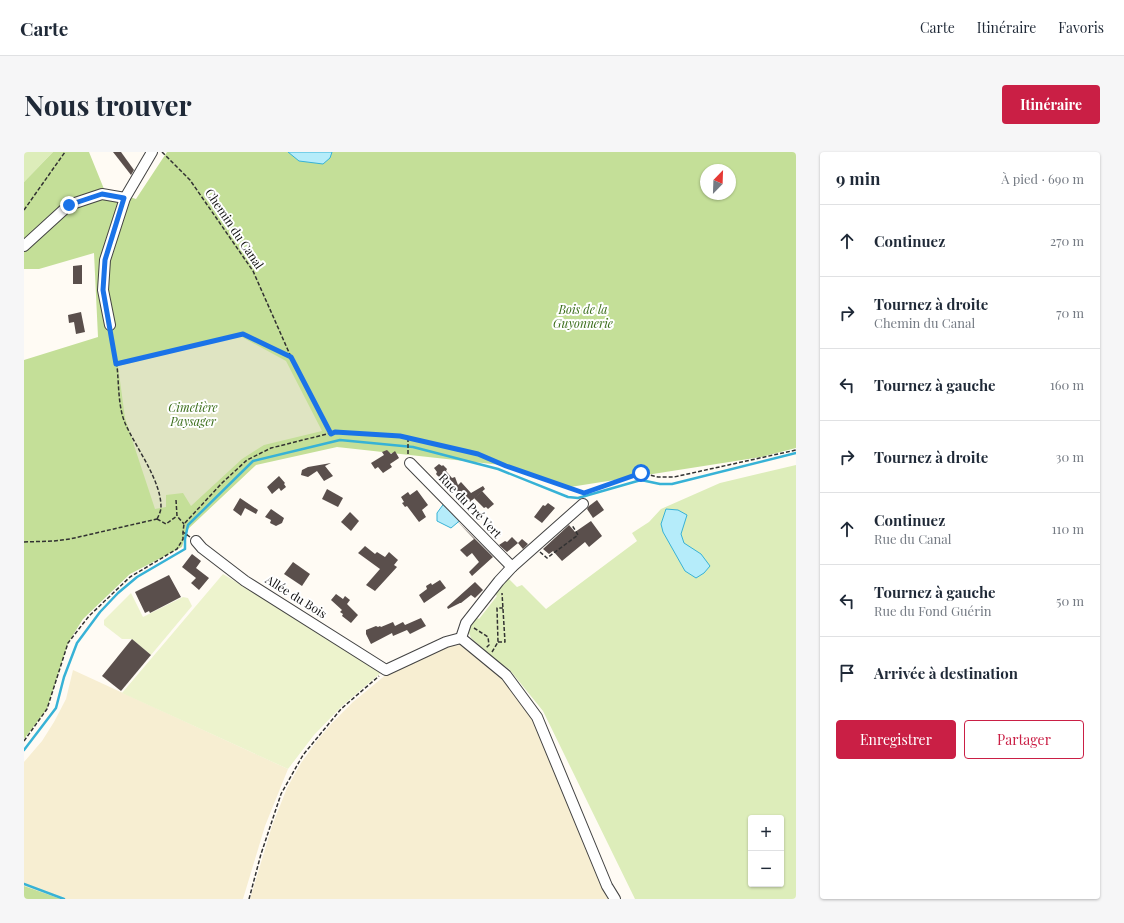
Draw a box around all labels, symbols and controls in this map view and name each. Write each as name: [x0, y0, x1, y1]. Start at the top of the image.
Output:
text: Carte: [20, 15, 68, 41]
text: Carte: [920, 18, 955, 37]
text: Itinéraire: [977, 18, 1036, 37]
text: Favoris: [1058, 18, 1104, 37]
button: Itinéraire: [1002, 85, 1100, 124]
text: Nous trouver: [24, 86, 192, 123]
north arrow: [700, 164, 736, 200]
text: 9 min: [836, 167, 881, 189]
text: À pied · 690 m: [1001, 170, 1084, 187]
street label: Chemin du Canal: [202, 185, 268, 272]
route end: [60, 196, 78, 214]
icon: ahead: [836, 230, 858, 252]
text: Continuez: [874, 231, 945, 251]
text: 270 m: [1050, 232, 1084, 249]
text: Tournez à droite: [874, 294, 988, 314]
park label: Bois de la Guyonnerie: [553, 301, 613, 331]
icon: right: [836, 302, 858, 324]
text: 70 m: [1056, 304, 1084, 321]
text: Chemin du Canal: [874, 314, 975, 331]
icon: left: [836, 374, 858, 396]
text: Tournez à gauche: [874, 375, 996, 395]
text: 160 m: [1050, 376, 1084, 393]
park label: Cimetière Paysager: [168, 399, 218, 429]
icon: right: [836, 446, 858, 468]
text: Tournez à droite: [874, 447, 988, 467]
text: 30 m: [1056, 448, 1084, 465]
route start: [632, 464, 650, 482]
street label: Rue du Pré Vert: [436, 470, 506, 542]
text: Continuez: [874, 510, 945, 530]
icon: ahead: [836, 518, 858, 540]
text: 110 m: [1052, 520, 1084, 537]
text: Rue du Canal: [874, 530, 952, 547]
street label: Allée du Bois: [262, 570, 330, 621]
text: Tournez à gauche: [874, 582, 996, 602]
icon: left: [836, 590, 858, 612]
text: 50 m: [1056, 592, 1084, 609]
text: Rue du Fond Guérin: [874, 602, 992, 619]
icon: arrive: [836, 662, 858, 684]
text: Arrivée à destination: [874, 663, 1018, 683]
button: Enregistrer: [836, 720, 956, 759]
button: Partager: [964, 720, 1084, 759]
map controls: [748, 815, 784, 887]
button: +: [748, 815, 784, 851]
button: −: [748, 851, 784, 887]

